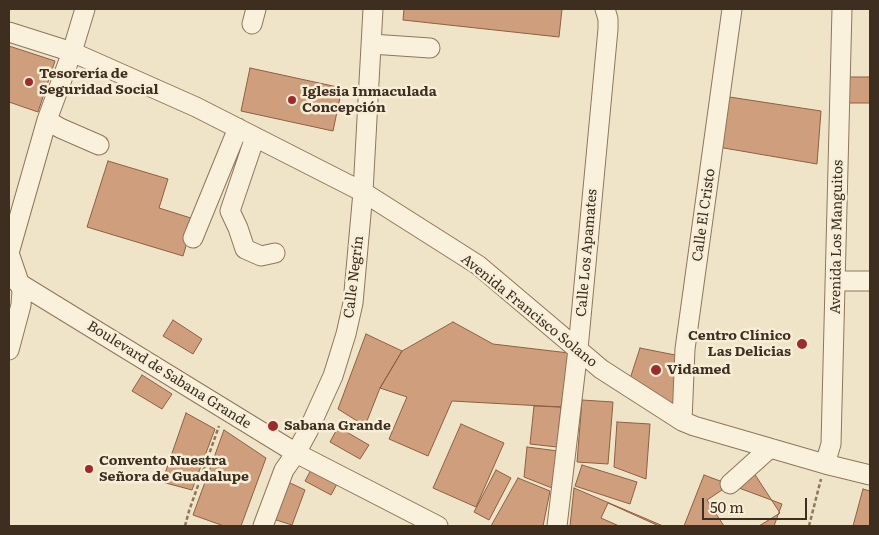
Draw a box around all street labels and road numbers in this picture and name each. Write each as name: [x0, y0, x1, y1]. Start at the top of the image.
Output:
street label: Avenida Los Manguitos: [827, 160, 847, 314]
street label: Calle El Cristo: [689, 167, 719, 263]
street label: Calle Los Apamates: [573, 188, 601, 318]
street label: Calle Negrín: [341, 235, 367, 319]
street label: Avenida Francisco Solano: [458, 251, 600, 371]
street label: Boulevard de Sabana Grande: [84, 318, 254, 432]

